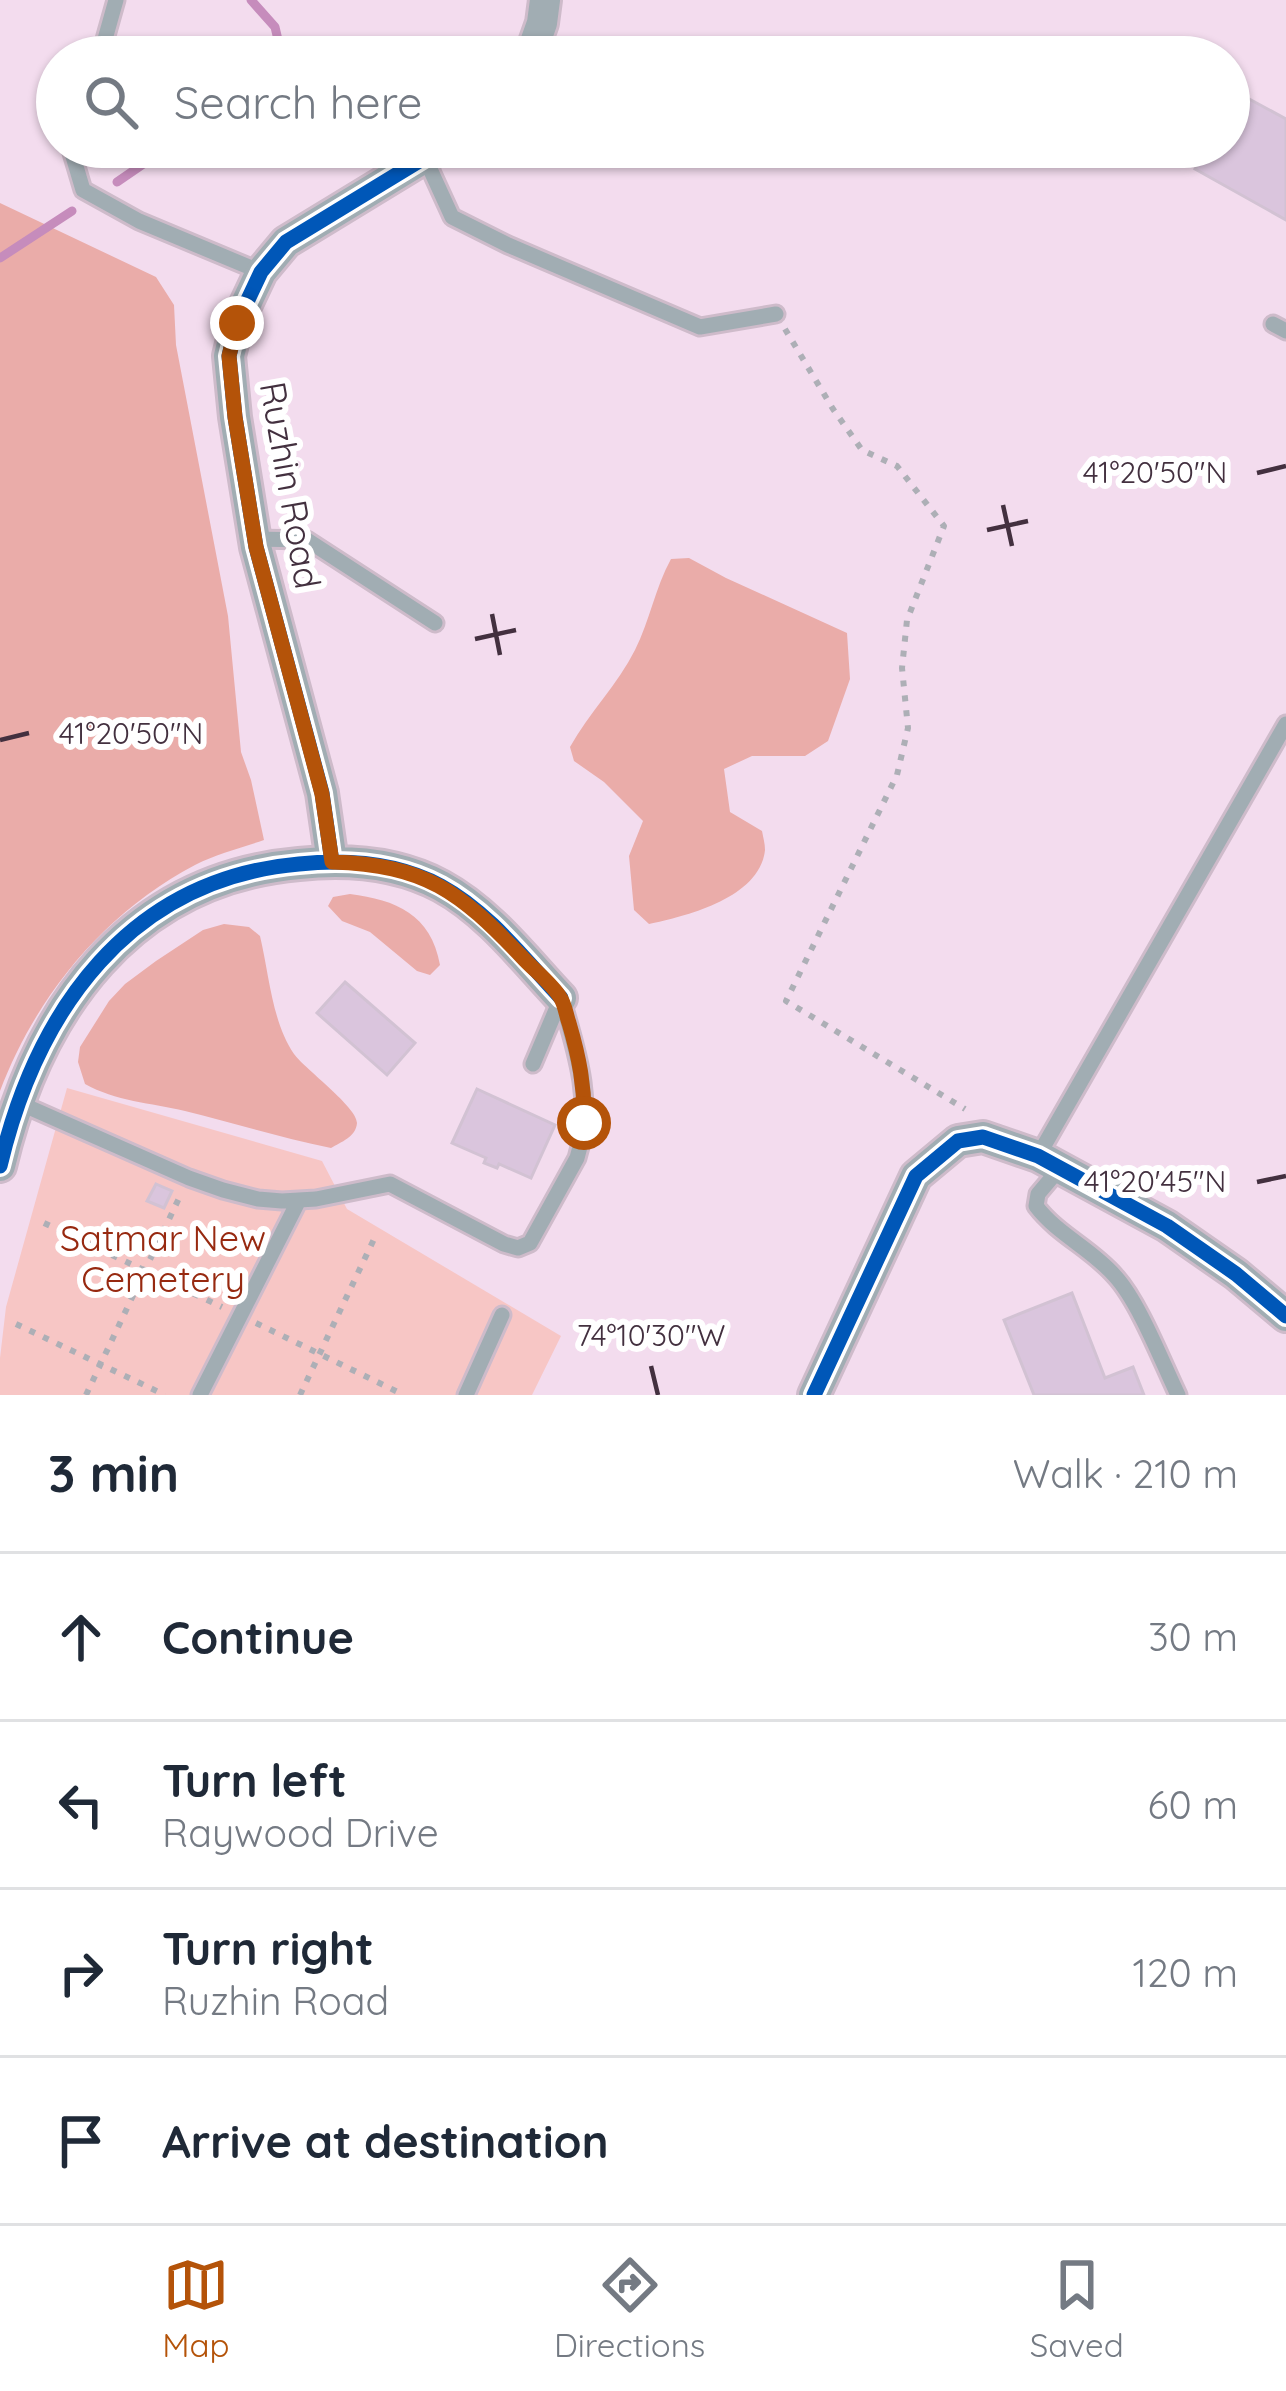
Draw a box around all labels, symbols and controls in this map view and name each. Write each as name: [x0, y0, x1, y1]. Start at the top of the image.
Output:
search box: [36, 36, 1250, 168]
icon: search: [78, 69, 144, 135]
text: Search here: [174, 74, 422, 130]
route end: [210, 296, 264, 350]
street label: Ruzhin Road: [251, 378, 331, 592]
text: 41°20'50"N: [1083, 453, 1227, 491]
text: 41°20'50"N: [59, 714, 203, 752]
route start: [557, 1096, 611, 1150]
text: 41°20'45"N: [1084, 1162, 1226, 1200]
park label: Satmar New Cemetery: [60, 1215, 266, 1301]
text: 74°10'30"W: [577, 1316, 725, 1354]
text: 3 min: [48, 1441, 179, 1505]
text: Walk · 210 m: [1013, 1449, 1238, 1498]
icon: ahead: [48, 1604, 114, 1670]
text: Continue: [162, 1609, 354, 1665]
text: 30 m: [1148, 1612, 1238, 1661]
text: Turn left: [162, 1752, 347, 1808]
icon: left: [48, 1772, 114, 1838]
text: 60 m: [1148, 1780, 1238, 1829]
text: Raywood Drive: [162, 1808, 439, 1857]
text: Turn right: [162, 1920, 374, 1976]
icon: right: [48, 1940, 114, 2006]
text: 120 m: [1133, 1948, 1238, 1997]
text: Ruzhin Road: [162, 1976, 389, 2025]
icon: arrive: [48, 2108, 114, 2174]
text: Arrive at destination: [162, 2113, 608, 2169]
tab: Map: [162, 2252, 230, 2365]
tab: Directions: [554, 2252, 705, 2365]
tab: Saved: [1030, 2252, 1124, 2365]

